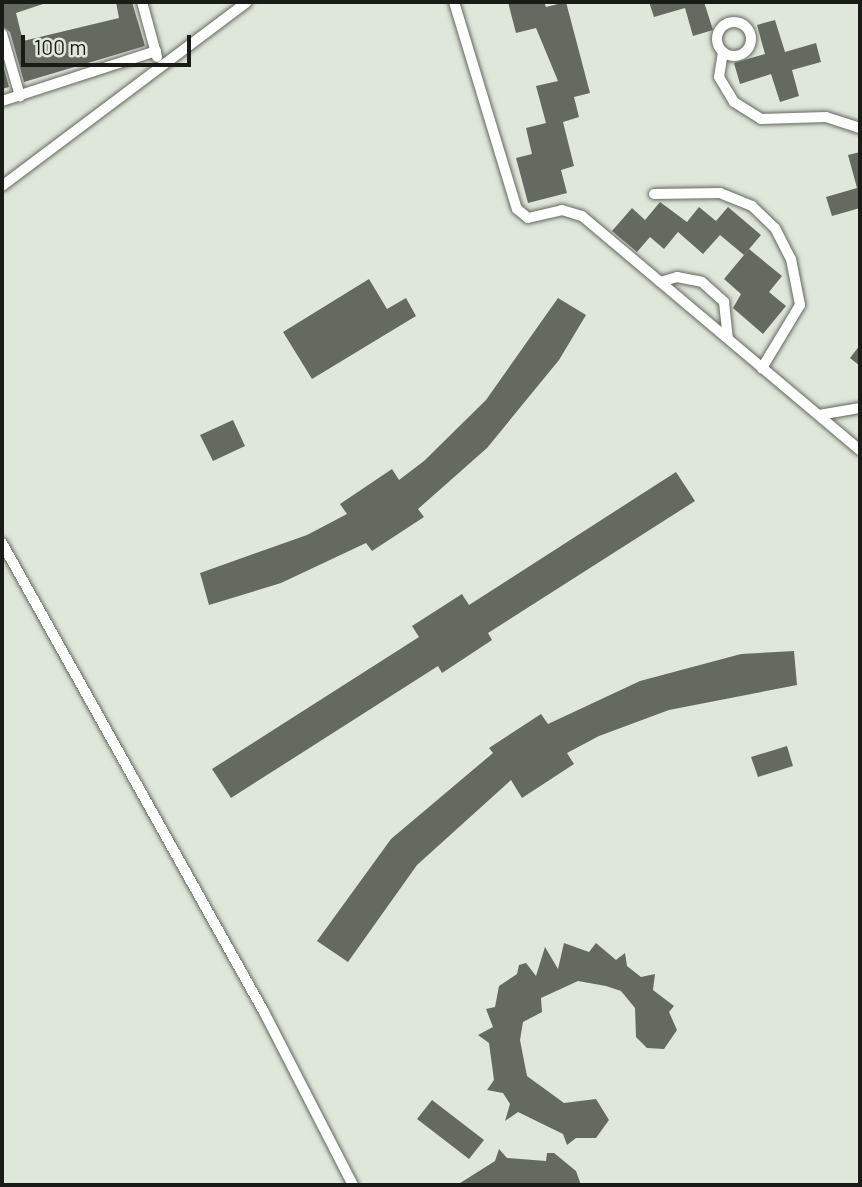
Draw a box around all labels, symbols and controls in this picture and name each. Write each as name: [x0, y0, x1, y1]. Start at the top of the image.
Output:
scale bar: [24, 21, 194, 65]
text: 100 m: [34, 34, 87, 59]

